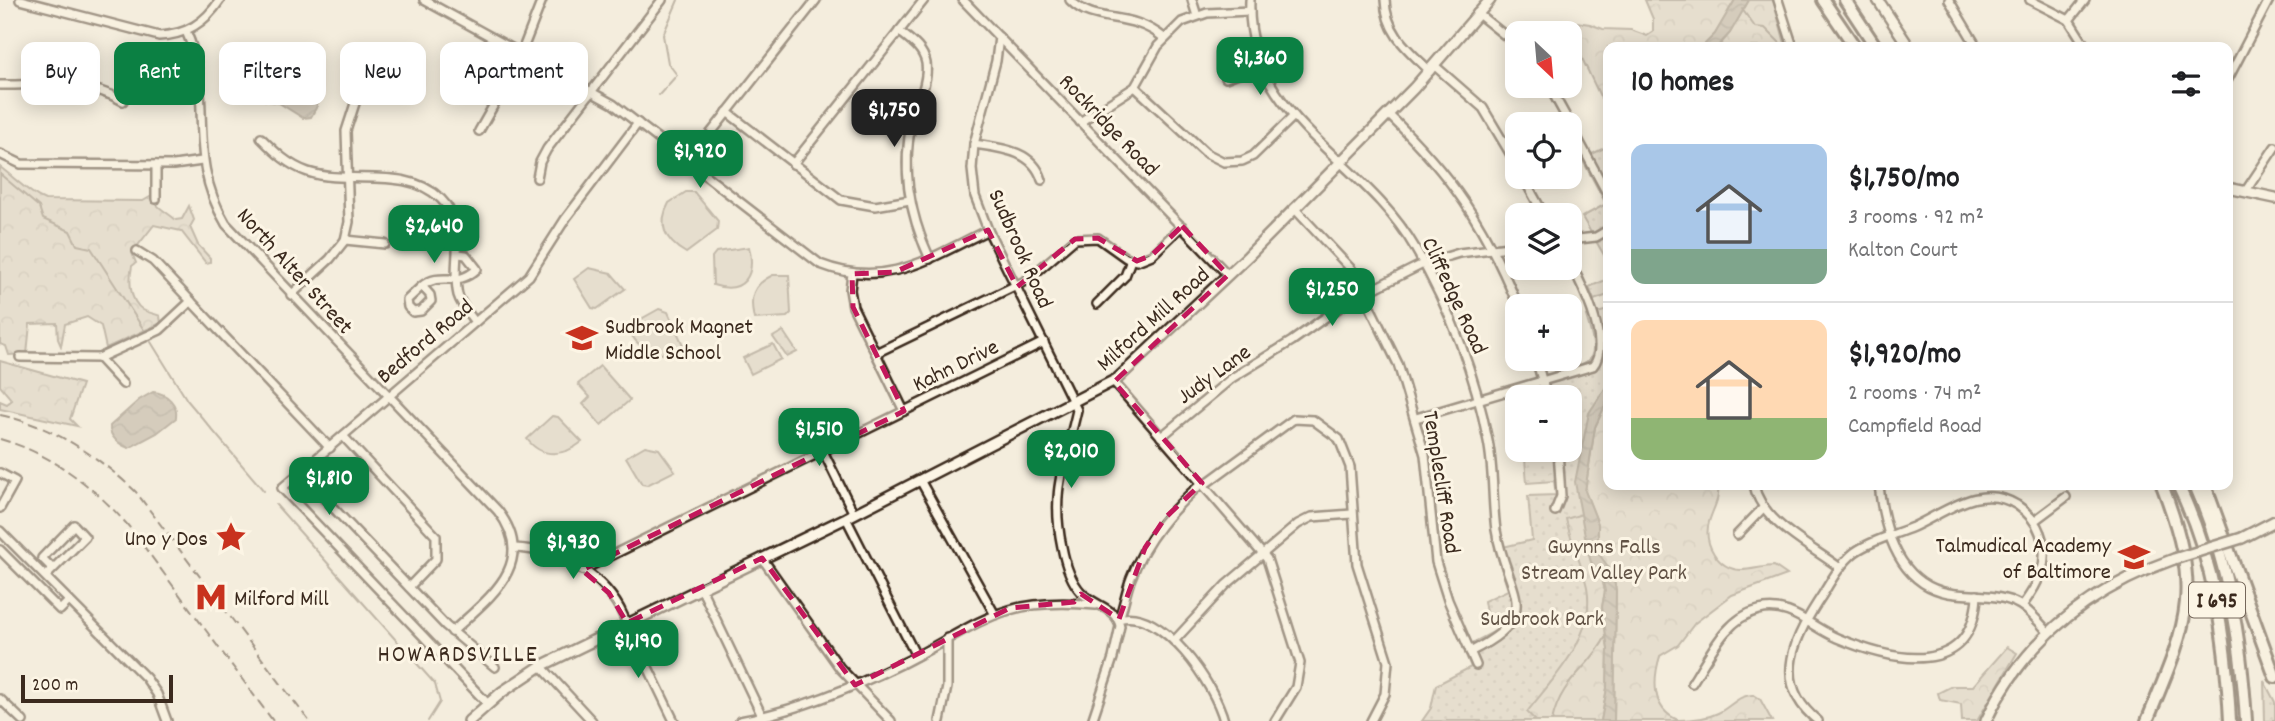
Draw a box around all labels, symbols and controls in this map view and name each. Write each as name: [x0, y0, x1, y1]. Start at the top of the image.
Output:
north arrow: [1505, 21, 1582, 98]
map controls: [1505, 21, 1582, 462]
pin: $1,360: [1203, 38, 1317, 97]
chip: Buy: [21, 42, 100, 105]
chip: Rent: [114, 42, 205, 105]
chip: Filters: [219, 42, 326, 105]
chip: New: [340, 42, 426, 105]
chip: Apartment: [440, 42, 588, 105]
text: $1,360: [1232, 43, 1288, 76]
text: 10 homes: [1631, 63, 1734, 106]
icon: filters: [2167, 65, 2205, 103]
street label: Rockridge Road: [1050, 67, 1165, 185]
pin: $1,750: [837, 90, 951, 149]
text: $1,750: [867, 95, 921, 128]
button: locate: [1505, 112, 1582, 189]
pin: $1,920: [643, 130, 757, 190]
text: $1,920: [673, 136, 727, 169]
text: $1,750/mo: [1848, 159, 1960, 202]
icon: home: [1687, 172, 1771, 256]
street label: Sudbrook Road: [978, 184, 1060, 314]
street label: North Alter Street: [227, 202, 359, 343]
text: 3 rooms · 92 m²: [1848, 202, 1984, 235]
button: layers: [1505, 203, 1582, 280]
pin: $2,640: [377, 205, 491, 265]
text: $2,640: [404, 211, 464, 244]
street label: Cliffedge Road: [1411, 232, 1494, 361]
text: Kalton Court: [1848, 235, 1958, 268]
street label: Milford Mill Road: [1090, 260, 1219, 381]
pin: $1,250: [1275, 268, 1389, 328]
text: $1,250: [1305, 274, 1359, 307]
street label: Bedford Road: [371, 292, 482, 393]
button: +: [1505, 294, 1582, 371]
place label: Sudbrook Magnet Middle School: [605, 312, 753, 371]
school or university icon: Sudbrook Magnet Middle School: [565, 321, 599, 355]
street label: Kahn Drive: [908, 332, 1005, 402]
text: $1,920/mo: [1848, 335, 1961, 378]
street label: Judy Lane: [1171, 338, 1259, 414]
icon: home: [1687, 348, 1771, 432]
text: 2 rooms · 74 m²: [1848, 378, 1981, 411]
button: −: [1505, 385, 1582, 462]
pin: $1,510: [762, 408, 876, 468]
street label: Templecliff Road: [1412, 409, 1467, 556]
text: Campfield Road: [1848, 411, 1982, 444]
text: $1,510: [794, 414, 844, 447]
pin: $2,010: [1014, 430, 1128, 490]
text: $2,010: [1043, 436, 1099, 469]
pin: $1,810: [272, 458, 386, 517]
text: $1,810: [305, 463, 353, 496]
place icon: Uno y Dos: [214, 520, 248, 554]
pin: $1,930: [516, 522, 630, 581]
place label: Uno y Dos: [124, 524, 208, 557]
text: $1,930: [546, 527, 600, 560]
place label: Talmudical Academy of Baltimore: [1935, 531, 2112, 590]
park label: Gwynns Falls Stream Valley Park: [1521, 532, 1687, 591]
school or university icon: Talmudical Academy of Baltimore: [2117, 540, 2151, 574]
metro station icon: Milford Mill: [194, 580, 228, 614]
road number: I 695: [2189, 582, 2245, 618]
place label: Milford Mill: [234, 584, 329, 617]
park label: Sudbrook Park: [1480, 604, 1604, 637]
pin: $1,190: [581, 620, 695, 680]
text: $1,190: [613, 626, 663, 659]
district label: HOWARDSVILLE: [377, 639, 539, 673]
scale bar: [21, 672, 173, 704]
text: 200 m: [32, 673, 78, 700]

